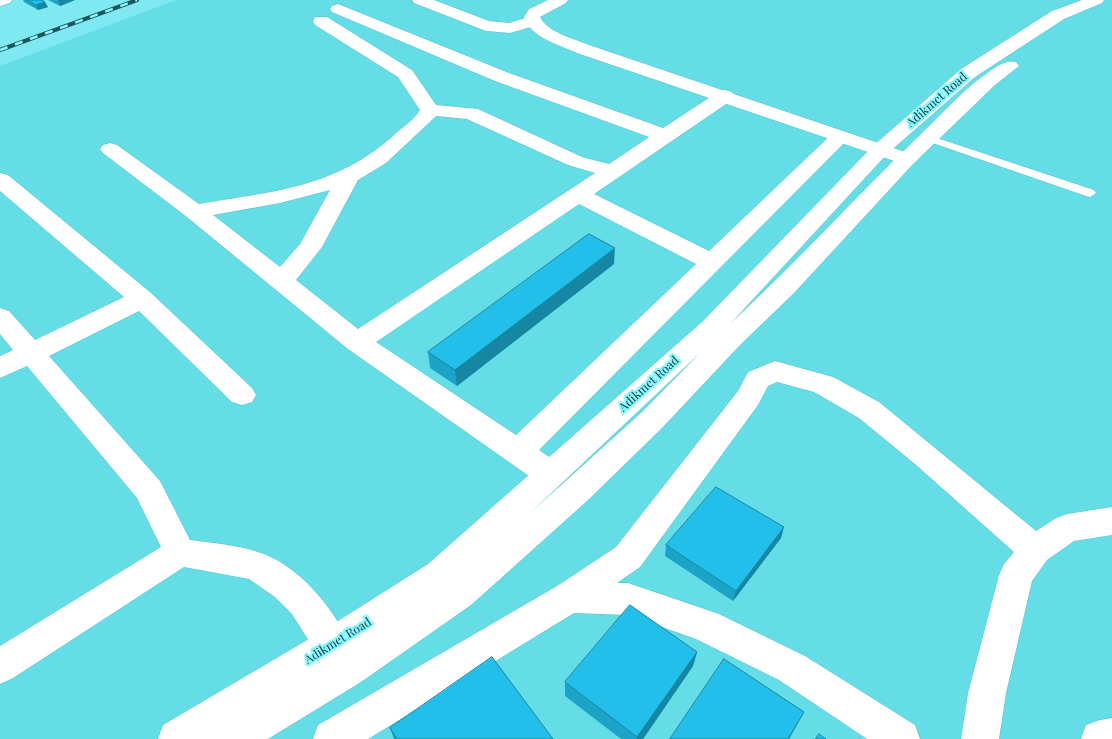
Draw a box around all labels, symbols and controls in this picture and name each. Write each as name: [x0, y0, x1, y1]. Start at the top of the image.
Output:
street label: Adikmet Road: [904, 70, 970, 130]
street label: Adikmet Road: [616, 353, 682, 415]
street label: Adikmet Road: [302, 615, 374, 667]

